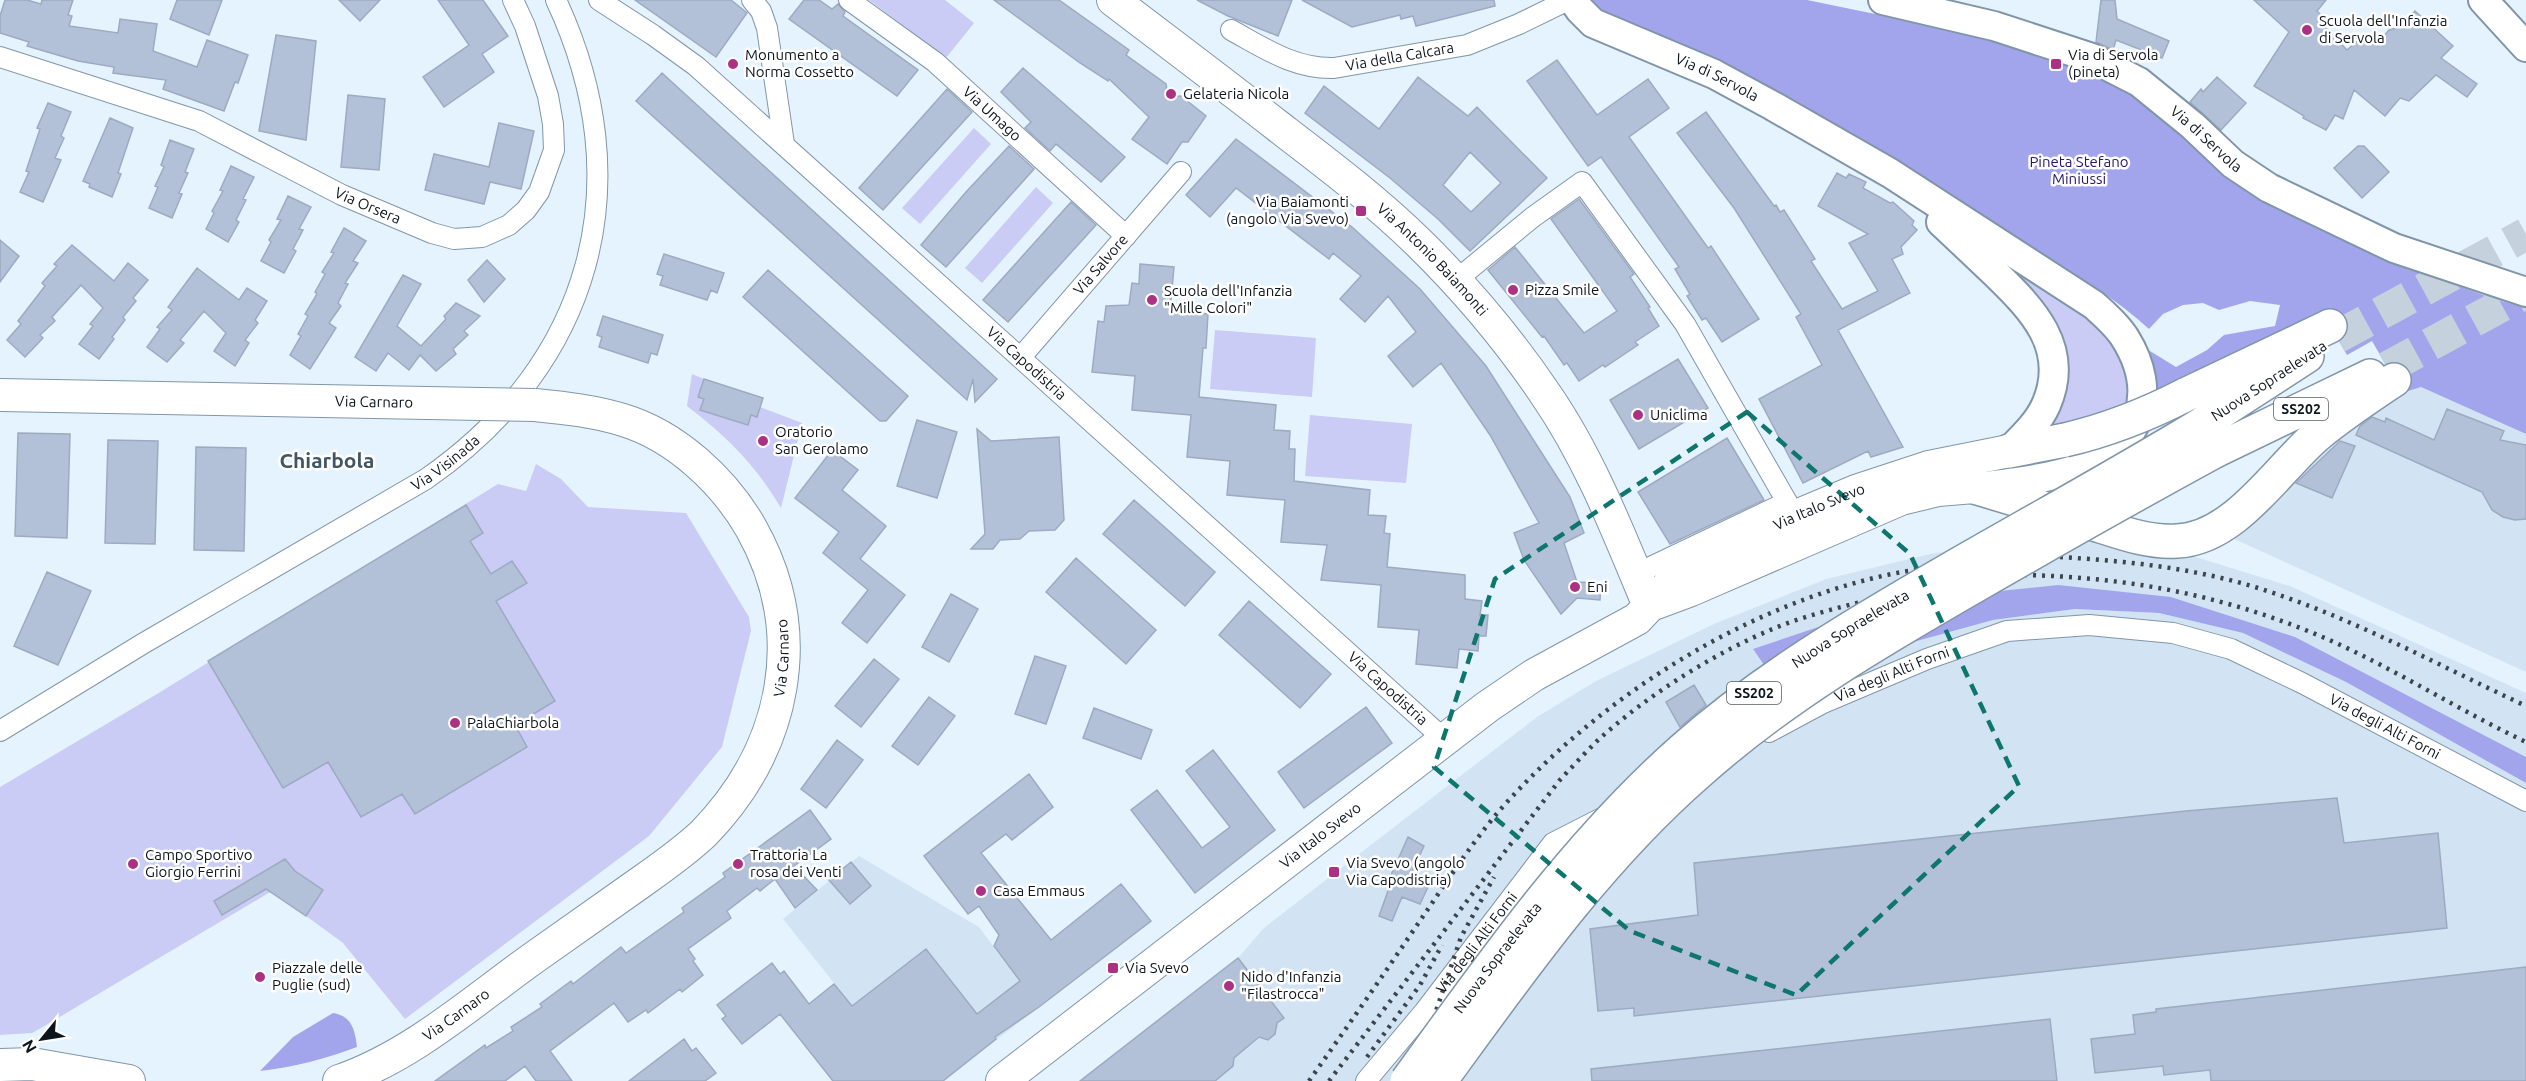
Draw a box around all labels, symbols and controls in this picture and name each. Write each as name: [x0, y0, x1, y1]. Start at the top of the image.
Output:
place label: Scuola dell'Infanzia di Servola: [2319, 12, 2447, 46]
marker: Scuola dell'Infanzia di Servola: [2300, 23, 2314, 37]
street label: Via della Calcara: [1344, 38, 1455, 74]
place label: Monumento a Norma Cossetto: [745, 46, 854, 80]
place label: Via di Servola (pineta): [2068, 46, 2159, 80]
street label: Via di Servola: [1673, 50, 1762, 105]
marker: Monumento a Norma Cossetto: [726, 57, 740, 71]
marker: Via di Servola (pineta): [2049, 57, 2063, 71]
street label: Via Umago: [959, 83, 1025, 144]
place label: Gelateria Nicola: [1183, 85, 1289, 102]
marker: Gelateria Nicola: [1164, 87, 1178, 101]
street label: Via di Servola: [2167, 102, 2245, 175]
park label: Pineta Stefano Miniussi: [2029, 153, 2129, 187]
street label: Via Orsera: [332, 184, 404, 227]
place label: Via Baiamonti (angolo Via Svevo): [1226, 193, 1349, 227]
street label: Via Antonio Baiamonti: [1374, 200, 1491, 319]
marker: Via Baiamonti (angolo Via Svevo): [1354, 204, 1368, 218]
street label: Via Salvore: [1070, 231, 1131, 298]
place label: Pizza Smile: [1525, 281, 1599, 298]
place label: Scuola dell'Infanzia "Mille Colori": [1164, 282, 1292, 316]
marker: Pizza Smile: [1506, 283, 1520, 297]
marker: Scuola dell'Infanzia "Mille Colori": [1145, 293, 1159, 307]
street label: Via Capodistria: [984, 323, 1070, 403]
street label: Nuova Sopraelevata: [2208, 337, 2330, 424]
street label: Via Carnaro: [335, 392, 413, 411]
road number: SS202: [2274, 398, 2328, 420]
place label: Uniclima: [1650, 406, 1708, 423]
marker: Uniclima: [1631, 408, 1645, 422]
place label: Oratorio San Gerolamo: [775, 423, 869, 457]
street label: Via Visinada: [408, 431, 483, 494]
marker: Oratorio San Gerolamo: [756, 434, 770, 448]
district label: Chiarbola: [280, 448, 374, 472]
street label: Via Italo Svevo: [1771, 480, 1867, 534]
place label: Eni: [1587, 578, 1608, 595]
marker: Eni: [1568, 580, 1582, 594]
street label: Nuova Sopraelevata: [1789, 586, 1912, 671]
street label: Via Carnaro: [770, 618, 792, 698]
street label: Via degli Alti Forni: [1832, 643, 1952, 705]
street label: Via Capodistria: [1345, 648, 1431, 728]
road number: SS202: [1727, 682, 1781, 704]
street label: Via degli Alti Forni: [2327, 690, 2443, 762]
place label: PalaChiarbola: [467, 714, 559, 731]
marker: PalaChiarbola: [448, 716, 462, 730]
street label: Via Italo Svevo: [1276, 799, 1364, 872]
place label: Campo Sportivo Giorgio Ferrini: [145, 846, 253, 880]
place label: Trattoria La rosa dei Venti: [750, 846, 842, 880]
place label: Via Svevo (angolo Via Capodistria): [1346, 854, 1465, 888]
marker: Campo Sportivo Giorgio Ferrini: [126, 857, 140, 871]
marker: Trattoria La rosa dei Venti: [731, 857, 745, 871]
marker: Via Svevo (angolo Via Capodistria): [1327, 865, 1341, 879]
place label: Casa Emmaus: [993, 882, 1085, 899]
marker: Casa Emmaus: [974, 884, 988, 898]
street label: Via degli Alti Forni: [1432, 889, 1520, 997]
street label: Nuova Sopraelevata: [1450, 899, 1545, 1016]
place label: Piazzale delle Puglie (sud): [272, 959, 363, 993]
place label: Via Svevo: [1125, 959, 1189, 976]
marker: Via Svevo: [1106, 961, 1120, 975]
place label: Nido d'Infanzia "Filastrocca": [1241, 968, 1341, 1002]
marker: Piazzale delle Puglie (sud): [253, 970, 267, 984]
marker: Nido d'Infanzia "Filastrocca": [1222, 979, 1236, 993]
street label: Via Carnaro: [419, 985, 493, 1044]
north arrow: [12, 1009, 72, 1069]
text: N: [18, 1037, 40, 1056]

